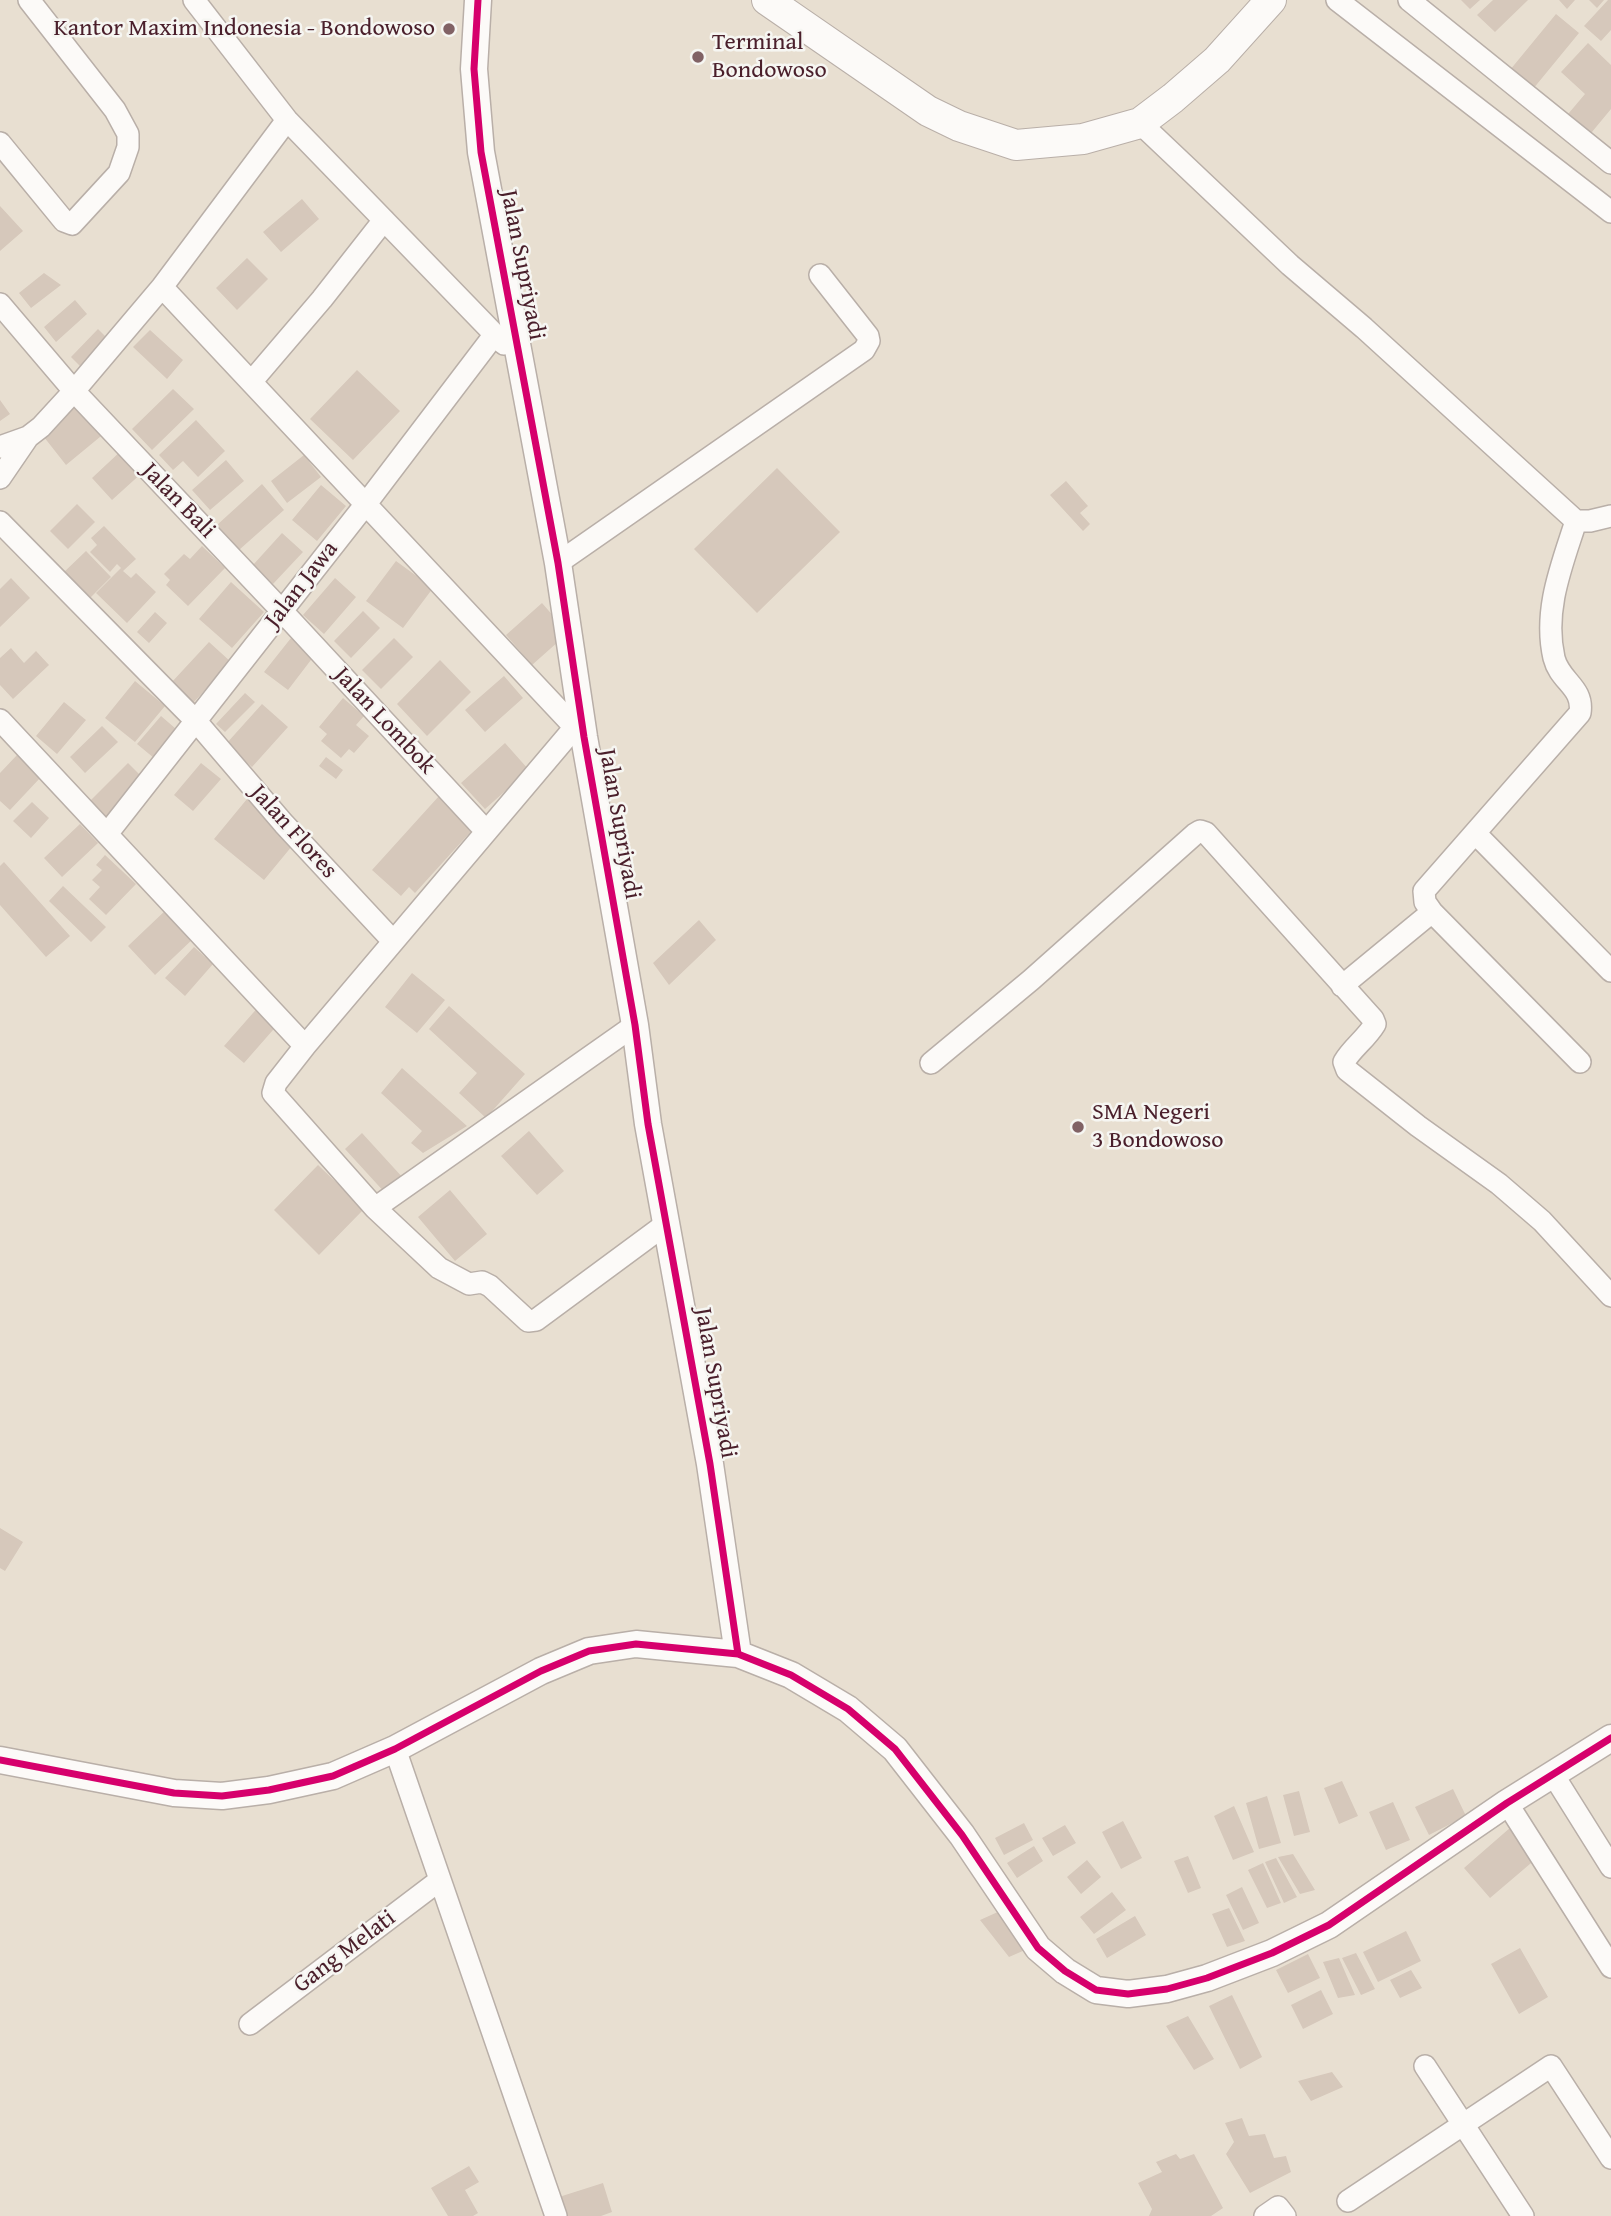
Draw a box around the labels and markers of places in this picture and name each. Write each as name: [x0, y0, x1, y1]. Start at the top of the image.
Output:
place label: Kantor Maxim Indonesia - Bondowoso: [53, 15, 435, 43]
marker: Kantor Maxim Indonesia - Bondowoso: [441, 21, 457, 37]
place label: Terminal Bondowoso: [712, 29, 827, 85]
marker: Terminal Bondowoso: [690, 49, 706, 65]
place label: SMA Negeri 3 Bondowoso: [1092, 1099, 1224, 1155]
marker: SMA Negeri 3 Bondowoso: [1070, 1119, 1086, 1135]

